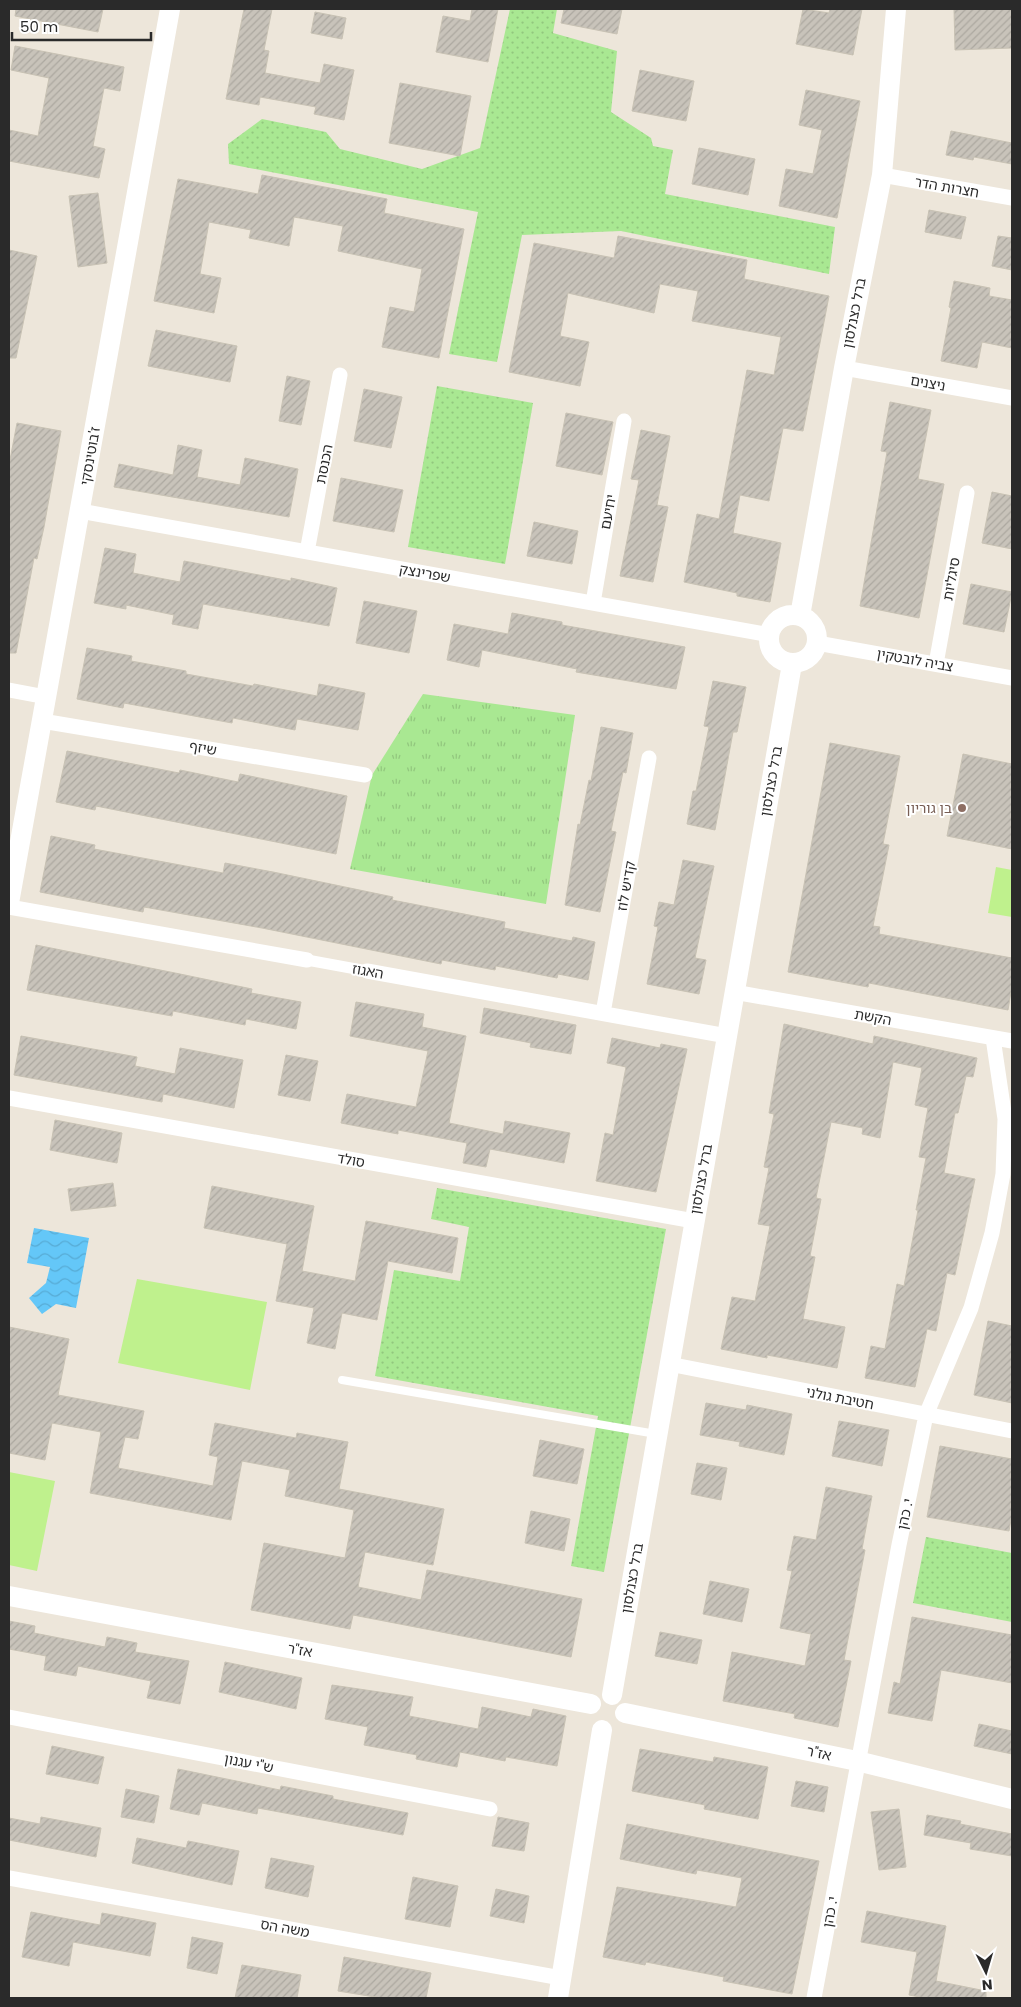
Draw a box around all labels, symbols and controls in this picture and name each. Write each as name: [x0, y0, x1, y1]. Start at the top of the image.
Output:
scale bar: [12, 10, 151, 42]
text: 50 m: [20, 16, 58, 37]
street label: חצרות הדר: [913, 171, 981, 203]
street label: ברל כצנלסון: [837, 276, 871, 350]
street label: ניצנים: [909, 370, 947, 396]
street label: ז'בוטינסקי: [75, 425, 105, 487]
street label: הכנסת: [310, 443, 338, 485]
street label: יחיעם: [595, 493, 621, 531]
street label: סיגליות: [937, 556, 965, 602]
street label: שפרינצק: [398, 559, 452, 587]
street label: צביה לובטקין: [875, 643, 955, 677]
street label: שיזף: [188, 736, 218, 760]
street label: ברל כצנלסון: [755, 744, 787, 818]
place label: בן גוריון: [906, 798, 952, 818]
marker: בן גוריון: [956, 802, 968, 814]
street label: קדיש לוז: [612, 859, 640, 913]
street label: האגוז: [351, 958, 385, 984]
street label: הקשת: [853, 1004, 893, 1030]
street label: ברל כצנלסון: [685, 1142, 717, 1216]
street label: סולד: [335, 1148, 367, 1172]
street label: חטיבת גולני: [804, 1382, 876, 1414]
street label: י. כהן: [892, 1497, 918, 1531]
street label: ברל כצנלסון: [616, 1541, 648, 1615]
street label: אז"ר: [286, 1638, 314, 1662]
street label: אז"ר: [805, 1741, 833, 1765]
street label: ש"י עגנון: [223, 1748, 275, 1778]
street label: י. כהן: [817, 1895, 843, 1929]
street label: משה הס: [259, 1914, 311, 1942]
north arrow: [961, 1947, 1011, 1997]
text: N: [981, 1975, 993, 1995]

